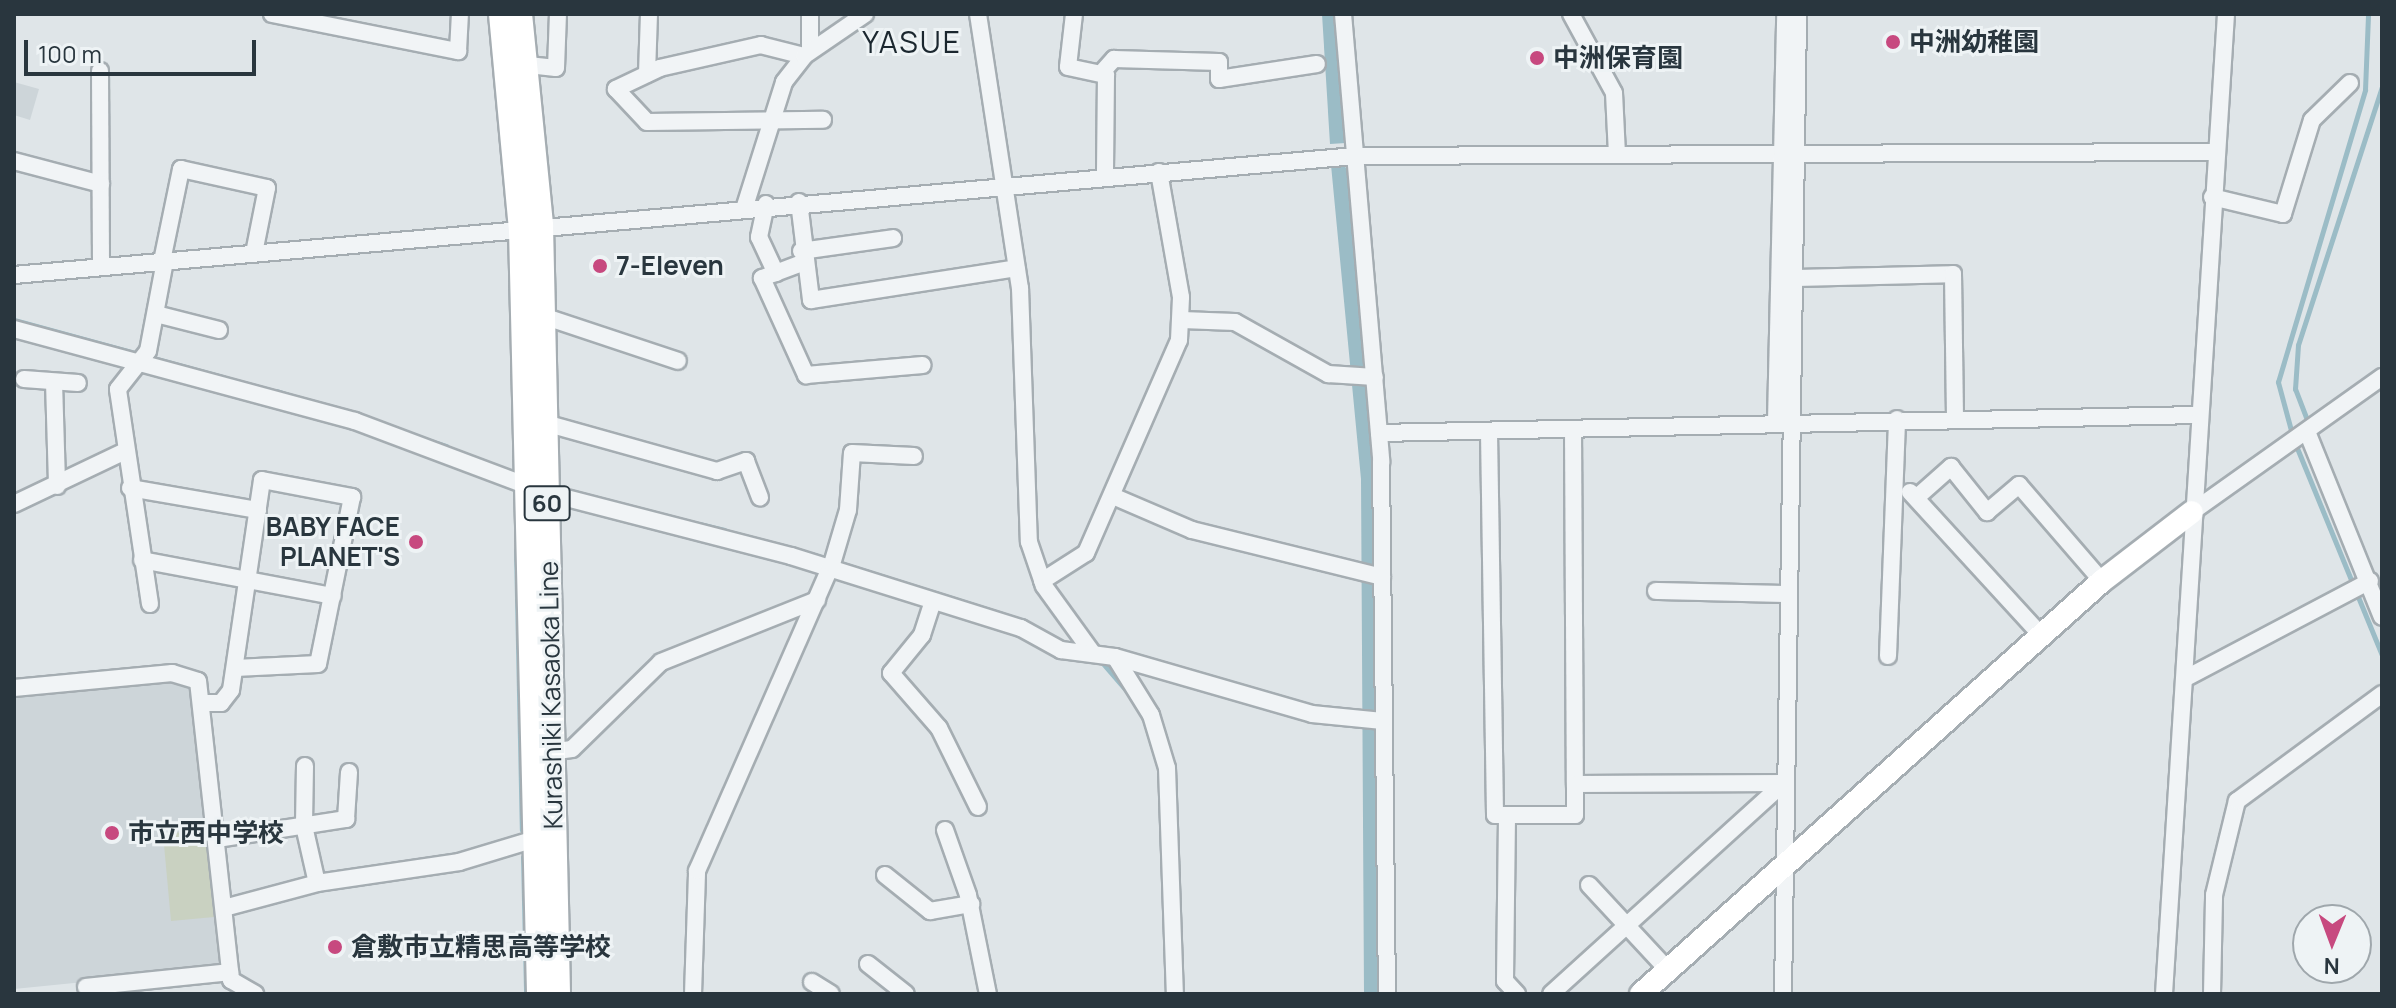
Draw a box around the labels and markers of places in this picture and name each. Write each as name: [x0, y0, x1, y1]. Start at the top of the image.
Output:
place label: 中洲幼稚園: [1909, 26, 2039, 58]
marker: 中洲幼稚園: [1884, 33, 1902, 51]
place label: 中洲保育園: [1553, 42, 1683, 74]
marker: 中洲保育園: [1528, 49, 1546, 67]
place label: 7-Eleven: [616, 250, 724, 282]
marker: 7-Eleven: [591, 257, 609, 275]
place label: BABY FACE PLANET'S: [265, 511, 400, 572]
marker: BABY FACE PLANET'S: [407, 533, 425, 551]
place label: 市立西中学校: [128, 817, 284, 849]
marker: 市立西中学校: [103, 824, 121, 842]
place label: 倉敷市立精思高等学校: [351, 931, 611, 963]
marker: 倉敷市立精思高等学校: [326, 938, 344, 956]

